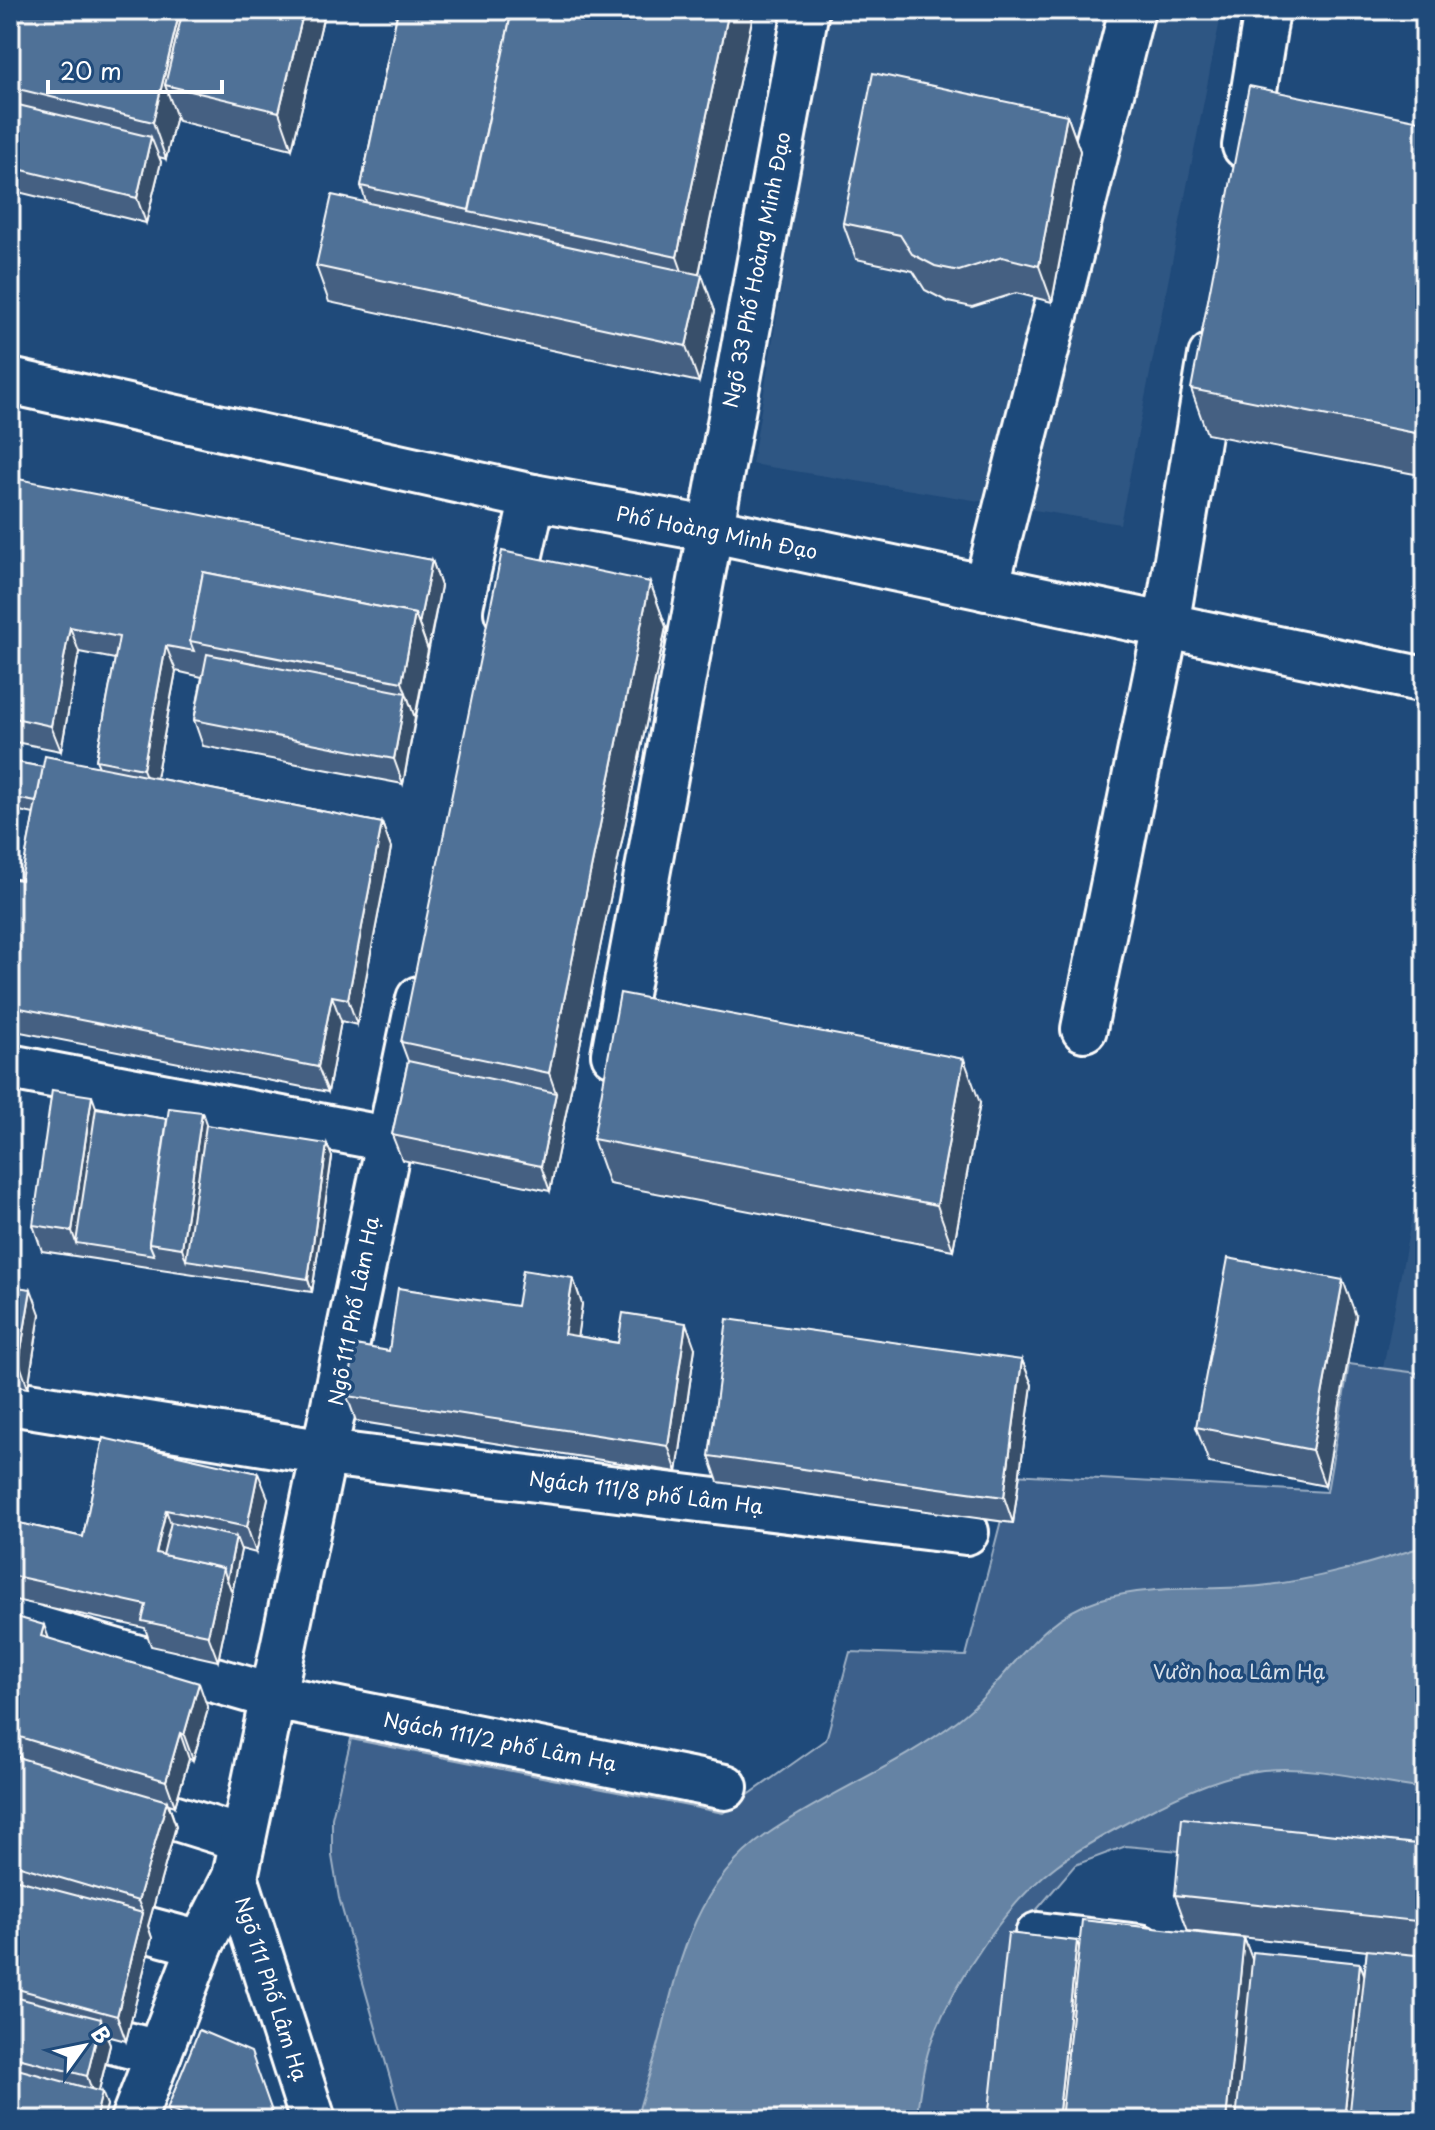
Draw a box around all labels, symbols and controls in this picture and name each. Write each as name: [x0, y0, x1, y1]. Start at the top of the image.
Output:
scale bar: [48, 44, 222, 94]
text: 20 m: [60, 52, 122, 88]
street label: Ngõ 33 Phố Hoàng Minh Đạo: [715, 129, 798, 410]
street label: Phố Hoàng Minh Đạo: [614, 498, 820, 566]
street label: Ngõ 111 Phố Lâm Hạ: [320, 1213, 386, 1408]
street label: Ngách 111/8 phố Lâm Hạ: [527, 1463, 765, 1521]
park label: Vườn hoa Lâm Hạ: [1153, 1656, 1325, 1686]
street label: Ngách 111/2 phố Lâm Hạ: [381, 1704, 619, 1778]
street label: Ngõ 111 Phố Lâm Hạ: [228, 1893, 316, 2085]
north arrow: [44, 2006, 124, 2086]
text: B: [84, 2019, 120, 2050]

